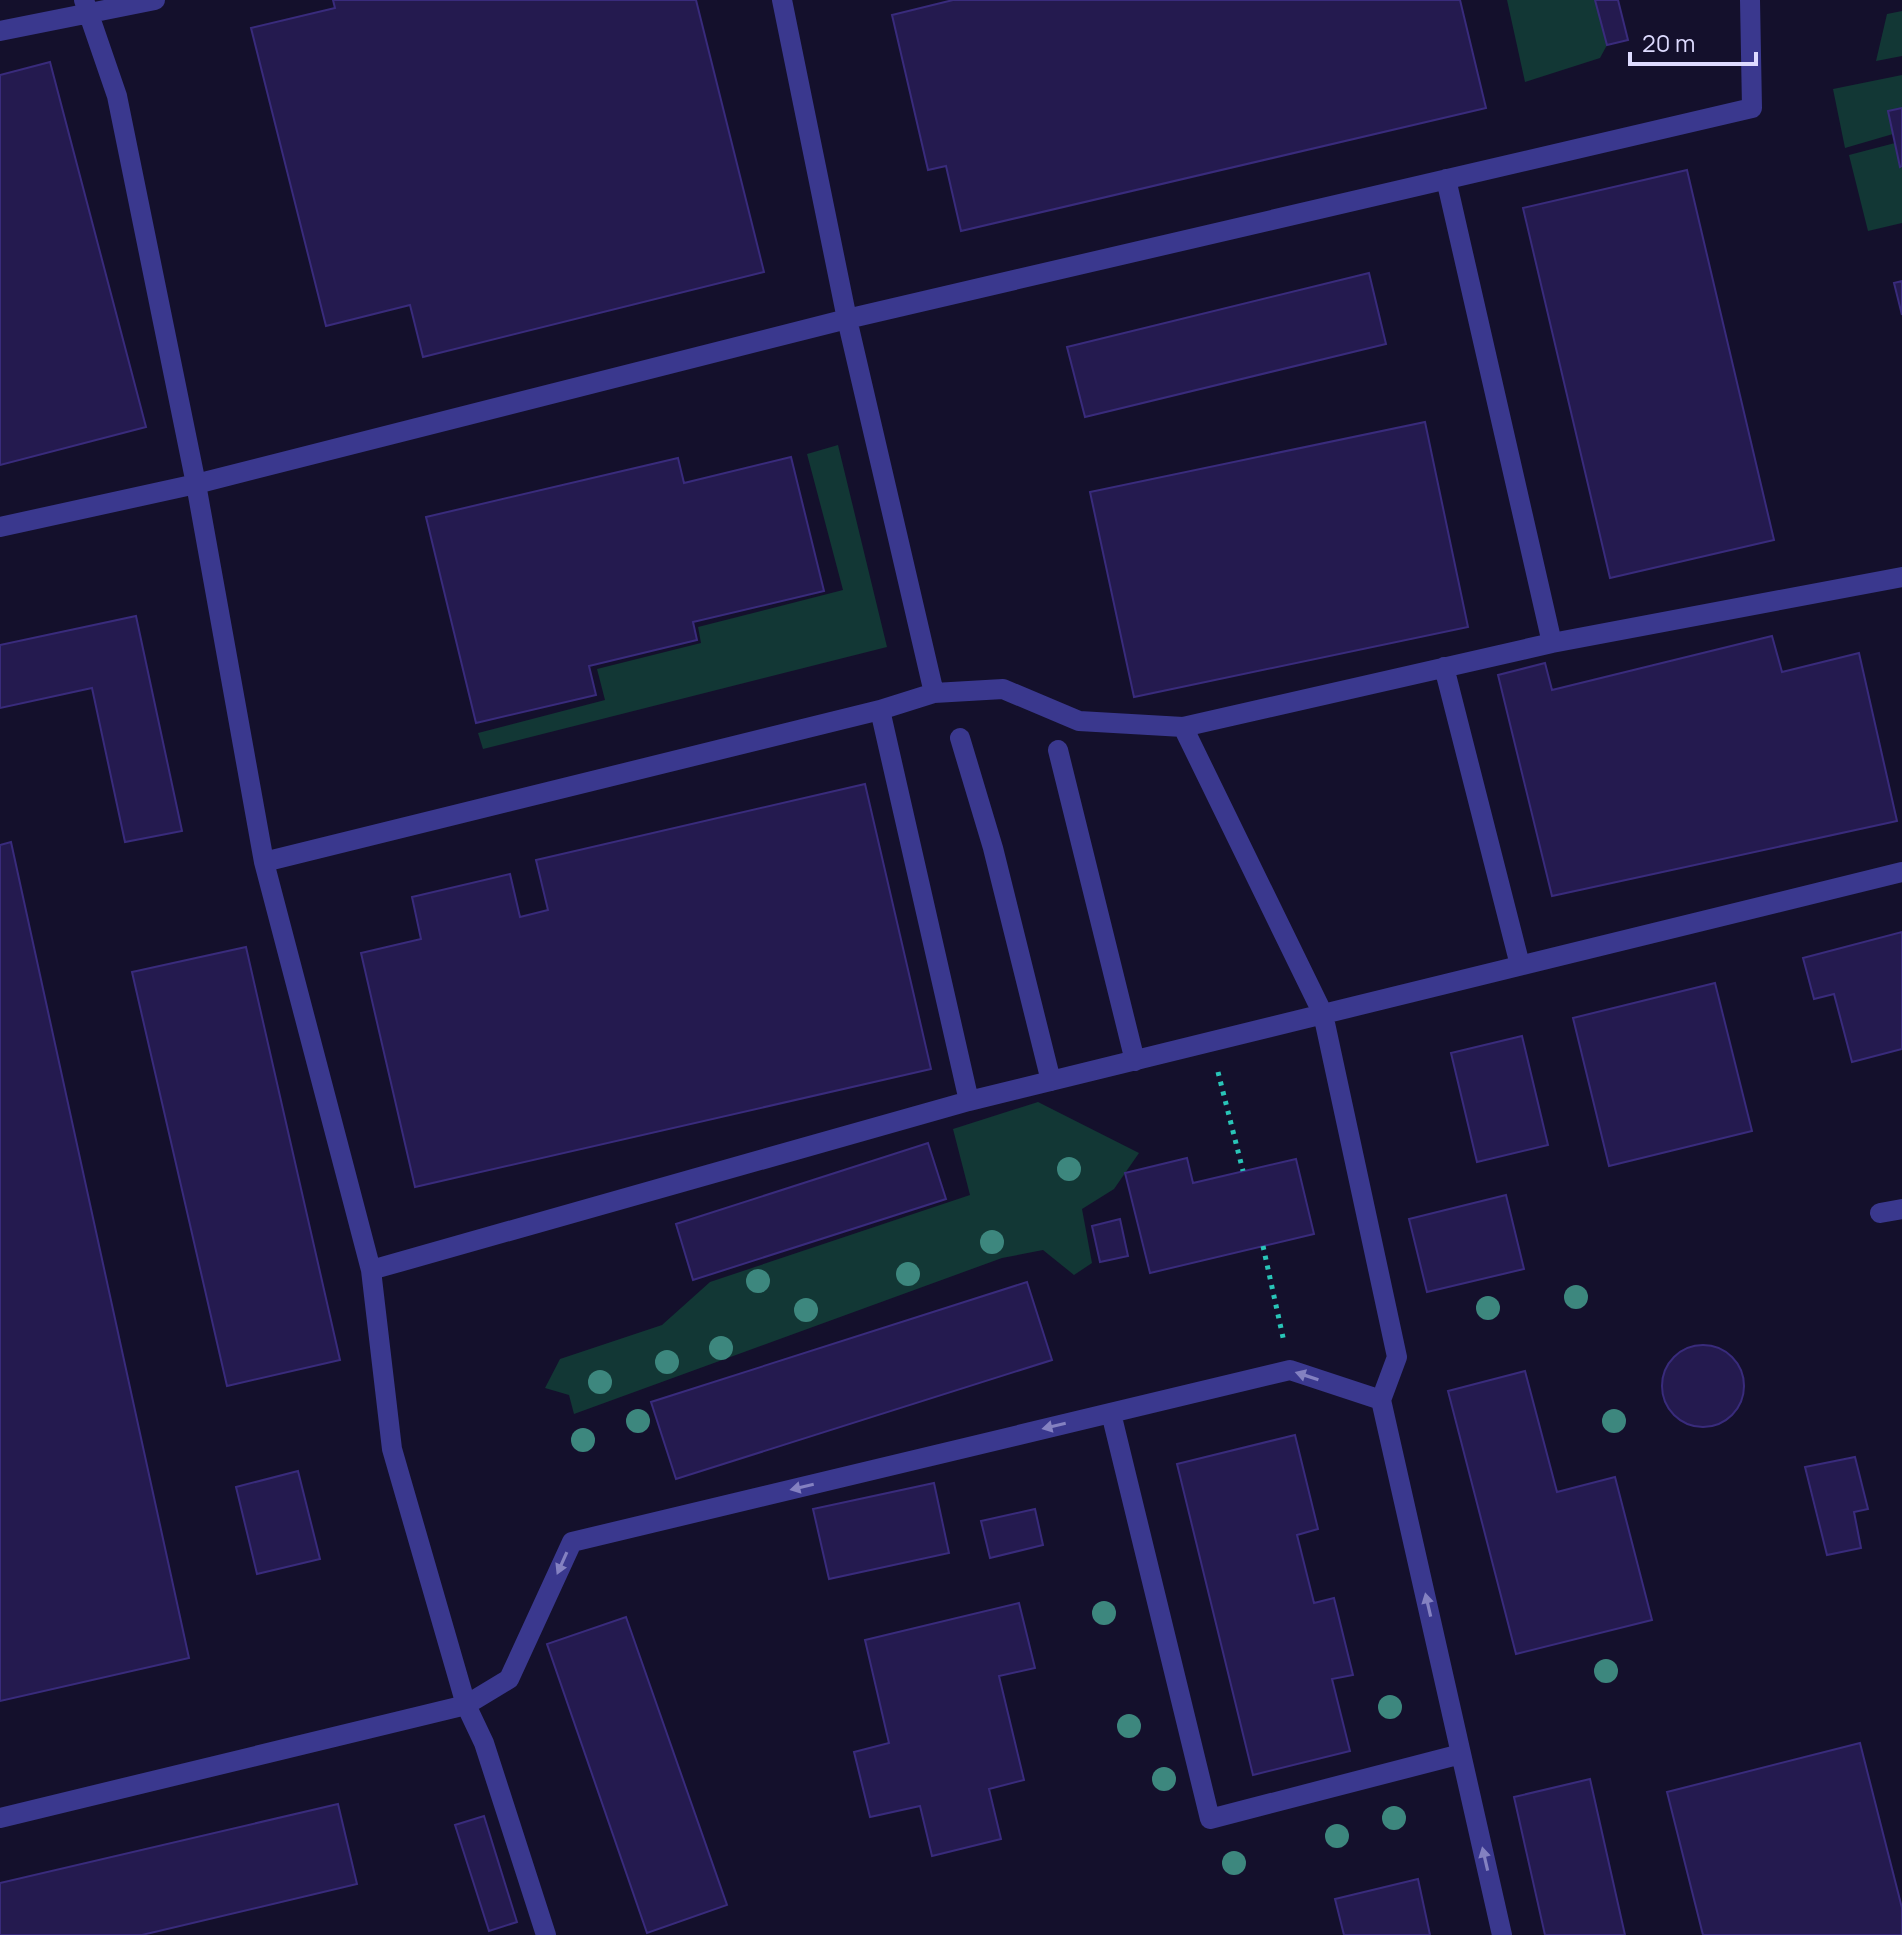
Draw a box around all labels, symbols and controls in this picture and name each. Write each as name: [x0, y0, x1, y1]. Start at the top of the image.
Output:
scale bar: [1630, 16, 1756, 66]
text: 20 m: [1642, 26, 1695, 59]
one-way arrow: [1295, 1369, 1319, 1381]
one-way arrow: [1042, 1420, 1067, 1433]
one-way arrow: [789, 1481, 814, 1493]
one-way arrow: [555, 1551, 569, 1575]
one-way arrow: [1421, 1593, 1434, 1618]
one-way arrow: [1478, 1846, 1491, 1871]

